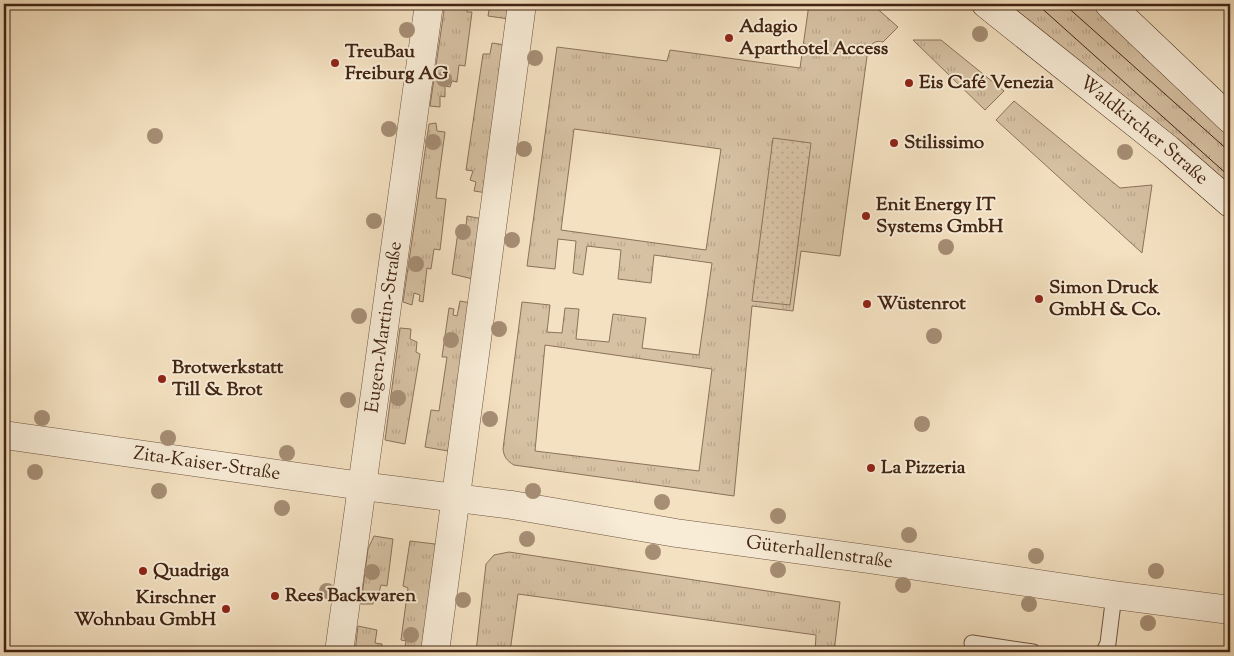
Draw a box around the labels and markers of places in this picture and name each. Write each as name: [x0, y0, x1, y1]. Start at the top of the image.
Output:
place label: Adagio Aparthotel Access: [739, 14, 889, 63]
marker: Adagio Aparthotel Access: [723, 32, 735, 44]
place label: TreuBau Freiburg AG: [345, 39, 449, 88]
marker: TreuBau Freiburg AG: [329, 57, 341, 69]
place label: Eis Café Venezia: [919, 70, 1054, 97]
marker: Eis Café Venezia: [903, 77, 915, 89]
place label: Stilissimo: [904, 130, 985, 157]
marker: Stilissimo: [888, 137, 900, 149]
place label: Enit Energy IT Systems GmbH: [876, 192, 1004, 241]
marker: Enit Energy IT Systems GmbH: [860, 210, 872, 222]
place label: Simon Druck GmbH & Co.: [1049, 275, 1161, 324]
place label: Wüstenrot: [877, 291, 966, 318]
marker: Simon Druck GmbH & Co.: [1033, 293, 1045, 305]
marker: Wüstenrot: [861, 298, 873, 310]
place label: Brotwerkstatt Till & Brot: [172, 355, 284, 404]
marker: Brotwerkstatt Till & Brot: [156, 373, 168, 385]
place label: La Pizzeria: [881, 455, 966, 482]
marker: La Pizzeria: [865, 462, 877, 474]
place label: Quadriga: [153, 558, 230, 585]
marker: Quadriga: [137, 565, 149, 577]
place label: Rees Backwaren: [285, 583, 417, 610]
place label: Kirschner Wohnbau GmbH: [74, 585, 217, 634]
marker: Rees Backwaren: [269, 590, 281, 602]
marker: Kirschner Wohnbau GmbH: [220, 603, 232, 615]

